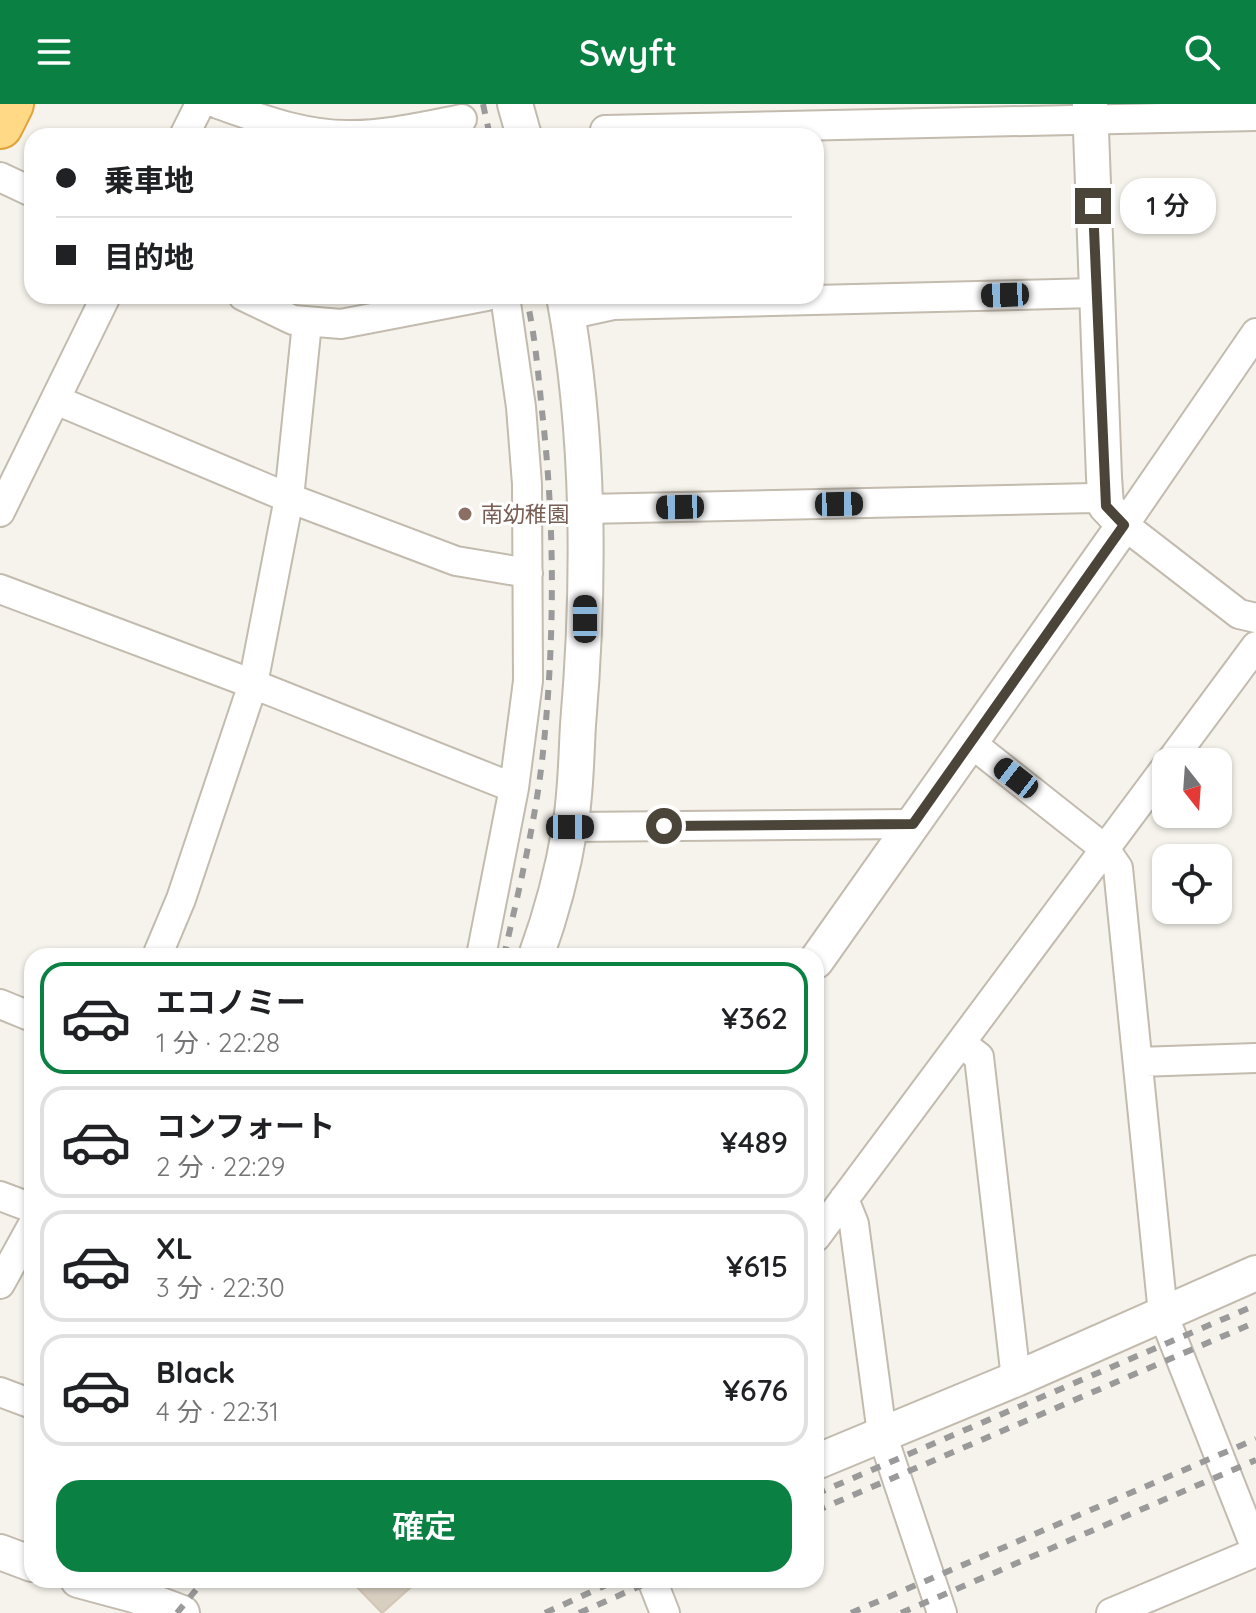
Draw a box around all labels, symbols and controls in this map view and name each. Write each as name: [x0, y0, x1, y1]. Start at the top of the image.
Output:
icon: menu: [32, 30, 76, 74]
text: Swyft: [579, 30, 677, 75]
icon: search: [1180, 30, 1224, 74]
text: 乗車地: [104, 161, 194, 199]
callout: 1 分: [1121, 178, 1217, 234]
route end: [1075, 188, 1111, 224]
text: 1 分: [1146, 189, 1190, 222]
text: 目的地: [104, 238, 194, 276]
car: [981, 282, 1029, 308]
car: [815, 492, 863, 516]
car: [656, 495, 704, 519]
place label: 南幼稚園: [481, 500, 569, 528]
marker: 南幼稚園: [456, 505, 474, 523]
car: [573, 595, 597, 643]
north arrow: [1152, 748, 1232, 828]
map controls: [1152, 748, 1232, 924]
car: [990, 754, 1042, 802]
route start: [646, 808, 682, 844]
car: [546, 815, 594, 839]
button: locate: [1152, 844, 1232, 924]
icon: car: [60, 982, 132, 1054]
text: エコノミー: [156, 983, 306, 1021]
text: ¥362: [721, 999, 788, 1037]
text: 1 分 · 22:28: [156, 1026, 280, 1059]
icon: car: [60, 1106, 132, 1178]
text: コンフォート: [156, 1107, 335, 1145]
text: ¥489: [720, 1123, 788, 1161]
text: 2 分 · 22:29: [156, 1150, 285, 1183]
text: XL: [156, 1229, 193, 1267]
icon: car: [60, 1230, 132, 1302]
text: ¥615: [726, 1247, 788, 1285]
text: 3 分 · 22:30: [156, 1271, 285, 1304]
text: Black: [156, 1353, 235, 1391]
icon: car: [60, 1354, 132, 1426]
text: ¥676: [722, 1371, 788, 1409]
text: 4 分 · 22:31: [156, 1395, 279, 1428]
button: 確定: [56, 1480, 792, 1572]

